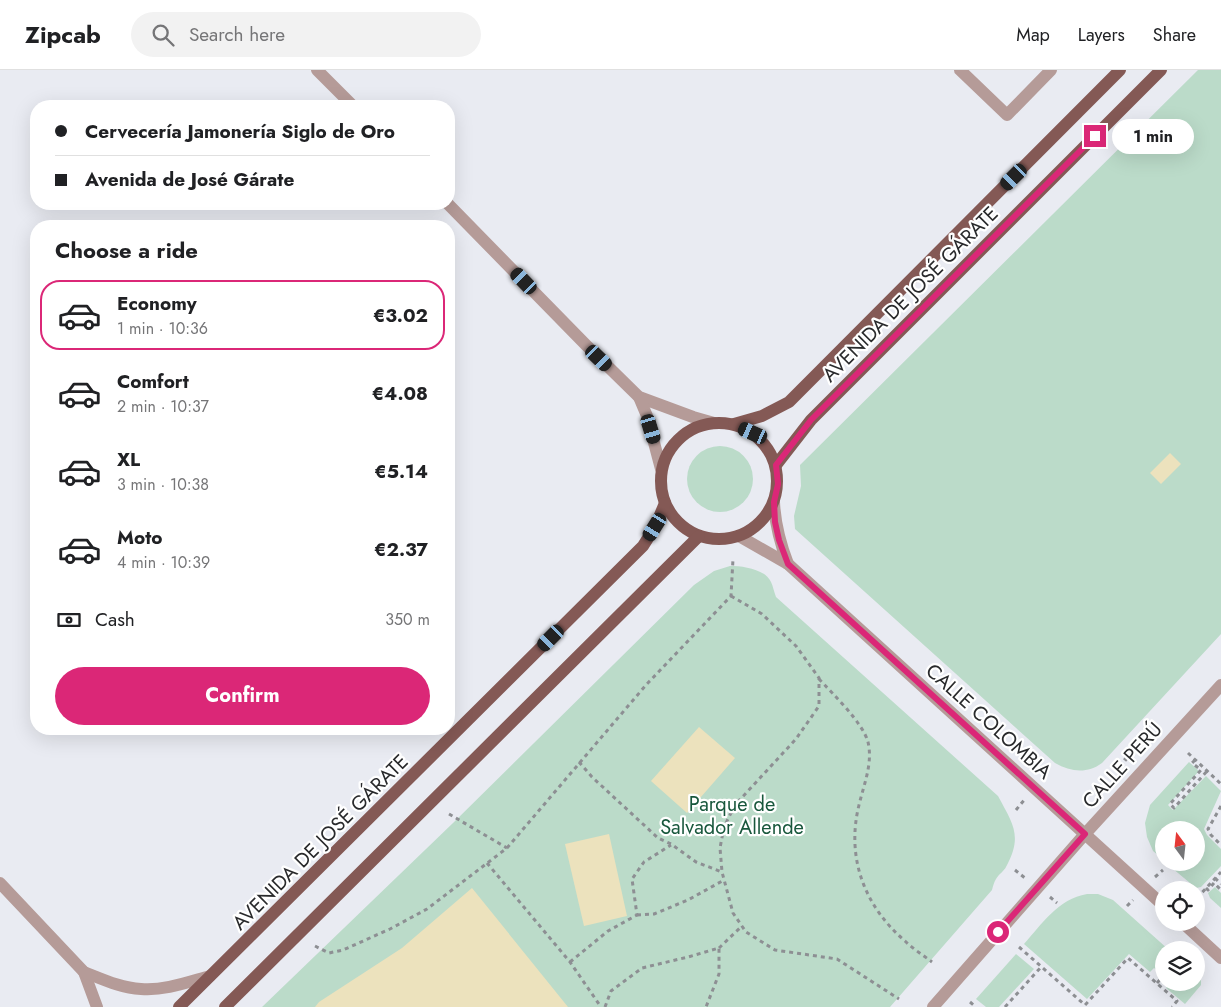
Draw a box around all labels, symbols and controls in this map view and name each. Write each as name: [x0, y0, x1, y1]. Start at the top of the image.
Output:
search box: [131, 12, 481, 57]
text: Zipcab: [25, 17, 101, 52]
icon: search: [149, 21, 177, 49]
text: Search here: [189, 21, 285, 48]
text: Map: [1016, 22, 1050, 48]
text: Layers: [1078, 22, 1125, 48]
text: Share: [1153, 22, 1196, 48]
text: Cervecería Jamonería Siglo de Oro: [85, 118, 395, 145]
callout: 1 min: [1112, 118, 1195, 154]
route end: [1084, 125, 1106, 147]
text: 1 min: [1133, 125, 1173, 148]
car: [998, 161, 1029, 193]
text: Avenida de José Gárate: [85, 166, 294, 193]
street label: AVENIDA DE JOSÉ GÁRATE: [816, 200, 1005, 389]
text: Choose a ride: [55, 234, 198, 266]
car: [508, 265, 539, 297]
text: Economy: [117, 290, 197, 317]
icon: car: [57, 293, 102, 338]
text: €3.02: [373, 302, 428, 329]
text: 1 min · 10:36: [117, 317, 208, 340]
car: [582, 342, 615, 374]
text: Comfort: [117, 368, 189, 395]
icon: car: [57, 371, 102, 416]
text: €4.08: [372, 380, 428, 407]
text: 2 min · 10:37: [117, 395, 209, 418]
car: [639, 412, 662, 446]
car: [736, 420, 769, 446]
text: XL: [117, 446, 140, 473]
icon: car: [57, 449, 102, 494]
text: €5.14: [374, 458, 428, 485]
text: 3 min · 10:38: [117, 473, 209, 496]
car: [640, 510, 669, 544]
text: Moto: [117, 524, 162, 551]
icon: car: [57, 527, 102, 572]
text: €2.37: [374, 536, 428, 563]
text: 4 min · 10:39: [117, 551, 210, 574]
icon: cash: [55, 606, 83, 634]
text: Cash: [95, 606, 135, 633]
text: 350 m: [385, 608, 430, 631]
car: [535, 622, 566, 654]
street label: CALLE COLOMBIA: [919, 657, 1059, 786]
button: Confirm: [55, 667, 430, 725]
street label: CALLE PERÚ: [1076, 716, 1169, 815]
street label: AVENIDA DE JOSÉ GÁRATE: [226, 748, 415, 937]
park label: Parque de Salvador Allende: [660, 790, 804, 842]
north arrow: [1155, 821, 1205, 871]
map controls: [1155, 821, 1205, 991]
button: locate: [1155, 881, 1205, 931]
route start: [987, 921, 1009, 943]
button: layers: [1155, 941, 1205, 991]

